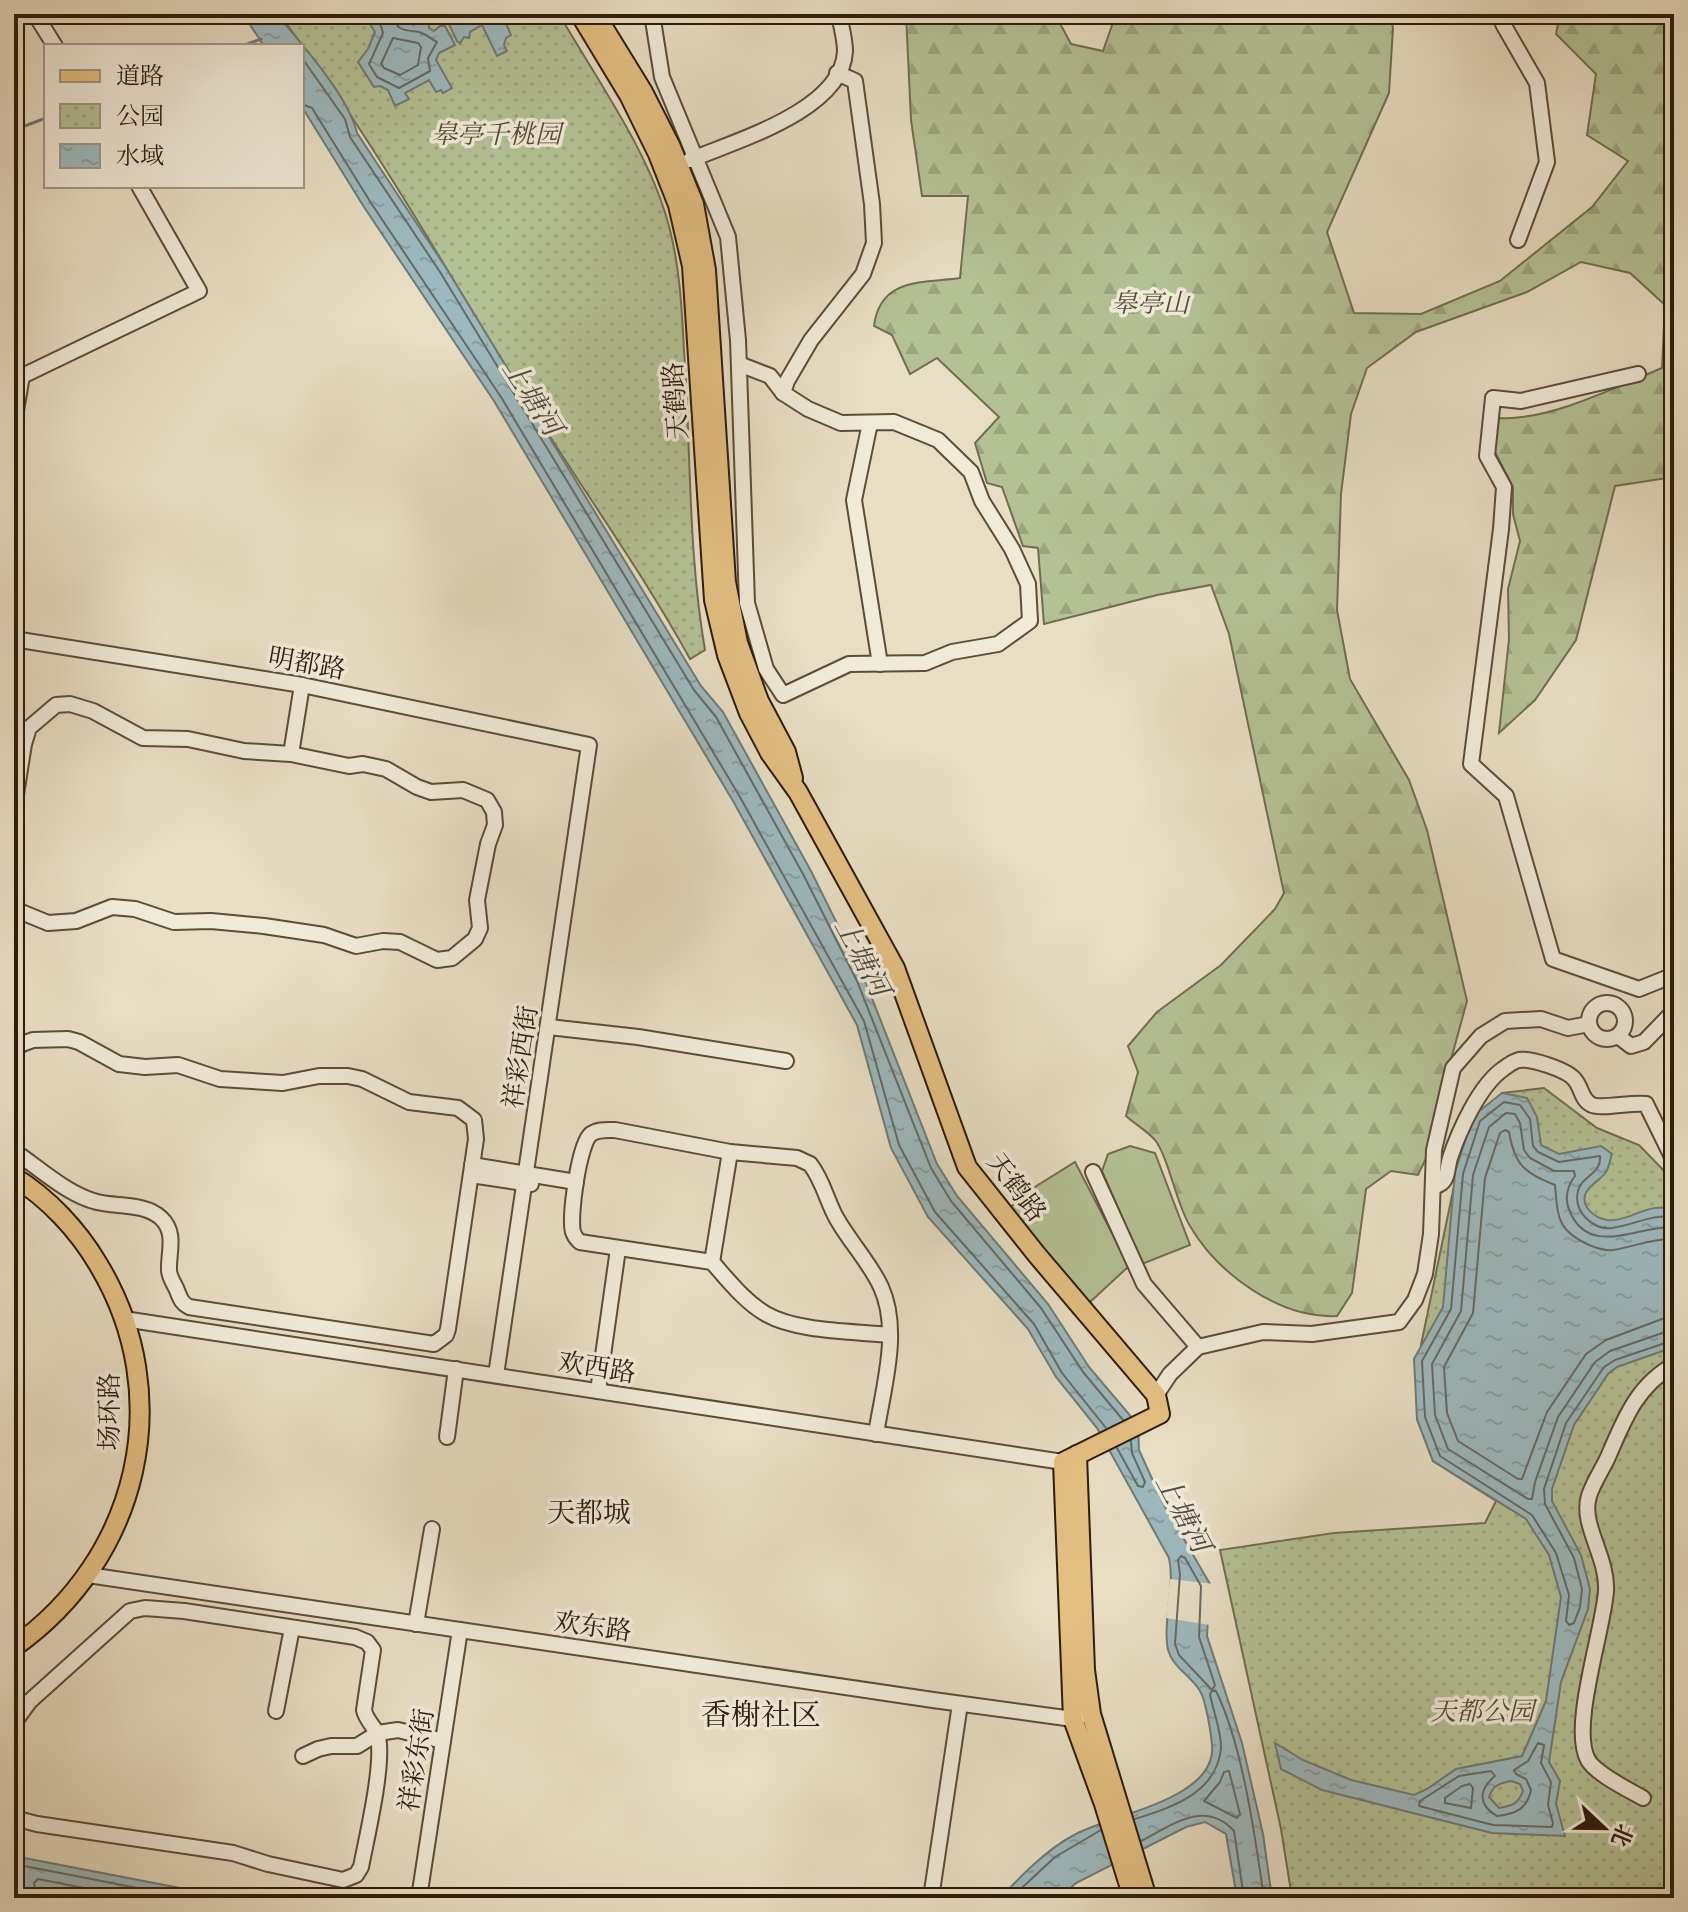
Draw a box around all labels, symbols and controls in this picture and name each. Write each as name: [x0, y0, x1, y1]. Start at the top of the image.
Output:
legend: [44, 44, 304, 188]
text: 道路: [116, 61, 164, 92]
text: 公园: [116, 101, 164, 132]
park label: 皋亭千桃园: [431, 119, 565, 151]
text: 水域: [116, 141, 164, 172]
park label: 皋亭山: [1111, 288, 1191, 320]
water label: 上塘河: [494, 353, 572, 447]
street label: 天鹤路: [657, 361, 695, 441]
street label: 明都路: [266, 641, 348, 687]
water label: 上塘河: [827, 912, 899, 1007]
street label: 祥彩西街: [497, 1003, 545, 1111]
street label: 天鹤路: [980, 1147, 1052, 1228]
street label: 欢西路: [556, 1346, 638, 1390]
street label: 场环路: [94, 1373, 126, 1451]
water label: 上塘河: [1148, 1468, 1220, 1563]
district label: 天都城: [547, 1496, 631, 1531]
street label: 欢东路: [552, 1606, 634, 1648]
park label: 天都公园: [1430, 1696, 1538, 1728]
district label: 香榭社区: [701, 1697, 821, 1734]
street label: 祥彩东街: [393, 1706, 441, 1814]
north arrow: [1564, 1788, 1644, 1868]
text: 北: [1605, 1820, 1639, 1851]

